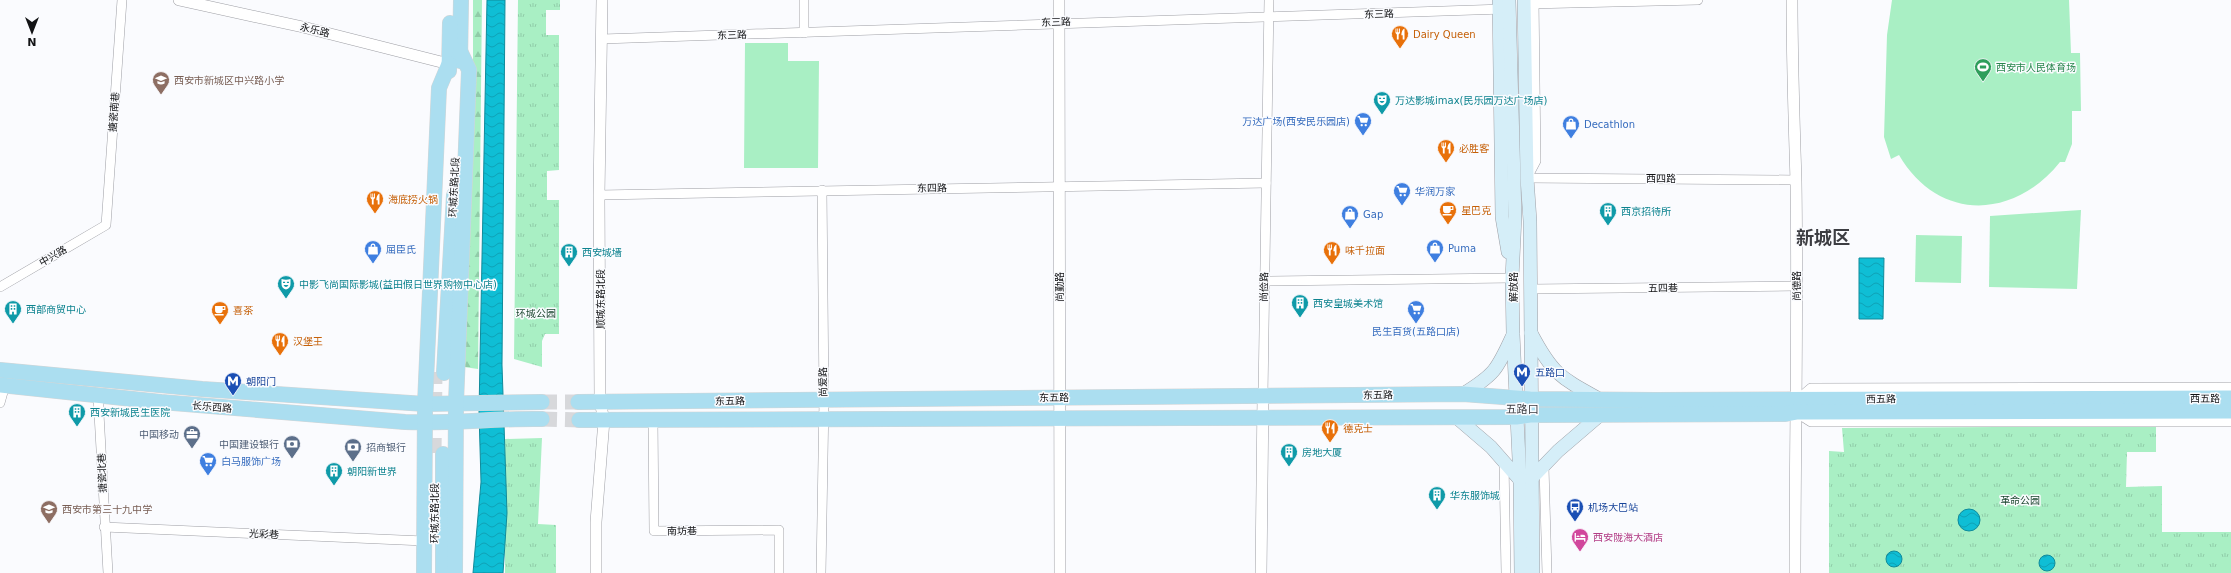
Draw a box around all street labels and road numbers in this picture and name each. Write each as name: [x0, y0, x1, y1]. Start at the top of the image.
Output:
street label: 东三路: [1364, 8, 1394, 20]
street label: 东三路: [1041, 16, 1071, 28]
street label: 永乐路: [299, 21, 331, 39]
street label: 东三路: [717, 29, 747, 41]
street label: 搪瓷南巷: [107, 92, 121, 132]
street label: 环城东路北段: [447, 157, 461, 217]
street label: 西四路: [1646, 173, 1676, 184]
street label: 东四路: [917, 182, 947, 194]
street label: 中兴路: [37, 244, 69, 268]
street label: 顺城东路北段: [595, 269, 606, 329]
street label: 尚德路: [1791, 271, 1802, 301]
street label: 尚勤路: [1054, 272, 1065, 302]
street label: 尚俭路: [1258, 272, 1270, 302]
street label: 解放路: [1508, 272, 1519, 302]
street label: 五四巷: [1648, 282, 1678, 294]
street label: 尚爱路: [817, 367, 829, 397]
street label: 东五路: [1363, 389, 1393, 401]
street label: 东五路: [1039, 392, 1069, 403]
street label: 西五路: [1866, 393, 1896, 405]
street label: 西五路: [2190, 393, 2220, 404]
street label: 东五路: [715, 395, 745, 407]
street label: 长乐西路: [192, 400, 232, 414]
street label: 搪瓷北巷: [96, 453, 108, 493]
street label: 环城东路北段: [429, 483, 440, 543]
street label: 南坊巷: [667, 525, 697, 537]
street label: 光彩巷: [249, 528, 279, 540]

